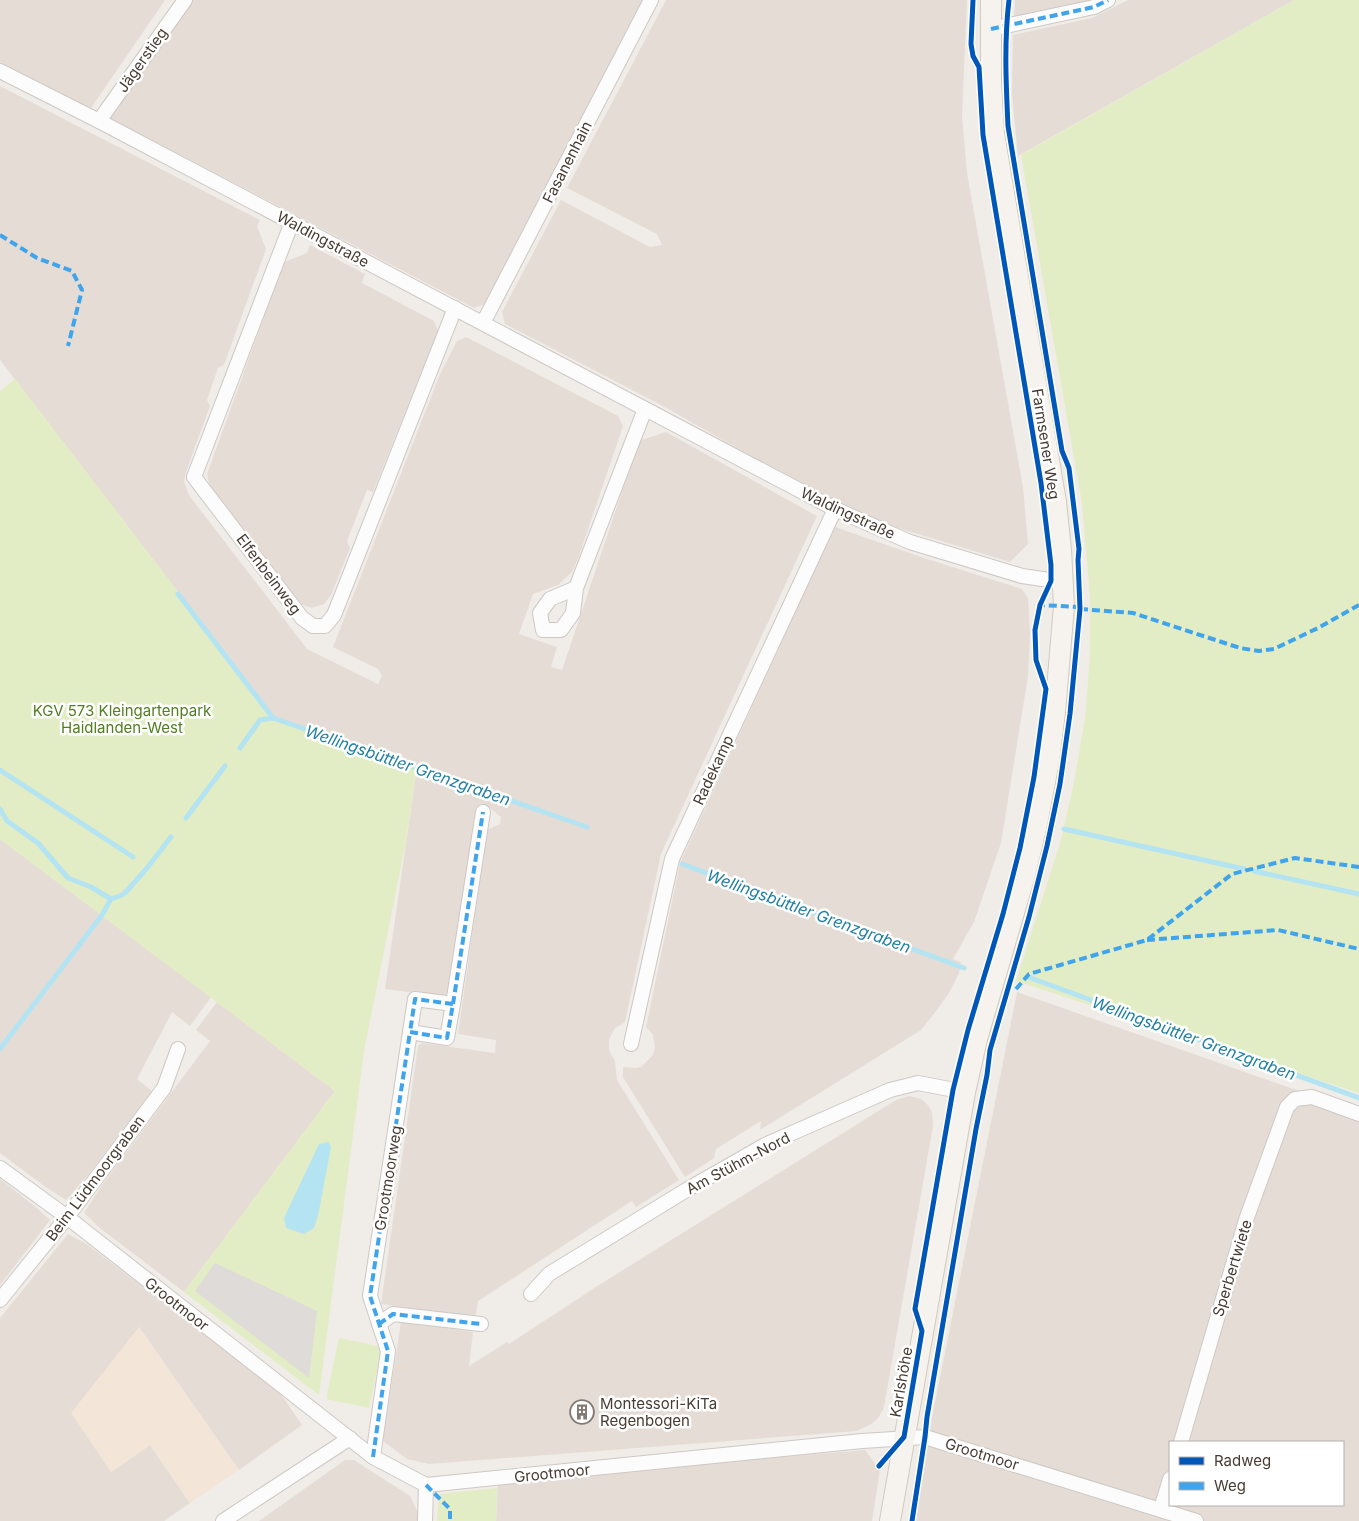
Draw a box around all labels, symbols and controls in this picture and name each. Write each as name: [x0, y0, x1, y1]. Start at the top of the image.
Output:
street label: Jägerstieg: [113, 24, 171, 96]
street label: Fasanenhain: [538, 118, 596, 206]
street label: Waldingstraße: [274, 207, 372, 271]
street label: Farmsener Weg: [1028, 387, 1064, 501]
street label: Waldingstraße: [798, 483, 898, 543]
street label: Elfenbeinweg: [233, 530, 305, 618]
park label: KGV 573 Kleingartenpark Haidlanden-West: [33, 701, 212, 737]
water label: Wellingsbüttler Grenzgraben: [303, 720, 513, 810]
street label: Radekamp: [689, 732, 737, 808]
water label: Wellingsbüttler Grenzgraben: [704, 865, 914, 957]
water label: Wellingsbüttler Grenzgraben: [1089, 992, 1299, 1084]
street label: Beim Lüdmoorgraben: [41, 1111, 149, 1245]
street label: Grootmoorweg: [370, 1124, 406, 1232]
street label: Am Stühm-Nord: [683, 1128, 793, 1198]
street label: Sperbertwiete: [1208, 1217, 1256, 1319]
street label: Grootmoor: [141, 1273, 213, 1335]
street label: Karlshöhe: [885, 1345, 917, 1419]
place label: Montessori-KiTa Regenbogen: [600, 1394, 717, 1430]
building icon: Montessori-KiTa Regenbogen: [569, 1399, 595, 1425]
street label: Grootmoor: [943, 1434, 1022, 1474]
legend: [1169, 1441, 1344, 1506]
text: Radweg: [1214, 1451, 1271, 1470]
street label: Grootmoor: [513, 1460, 591, 1486]
text: Weg: [1214, 1476, 1246, 1495]

